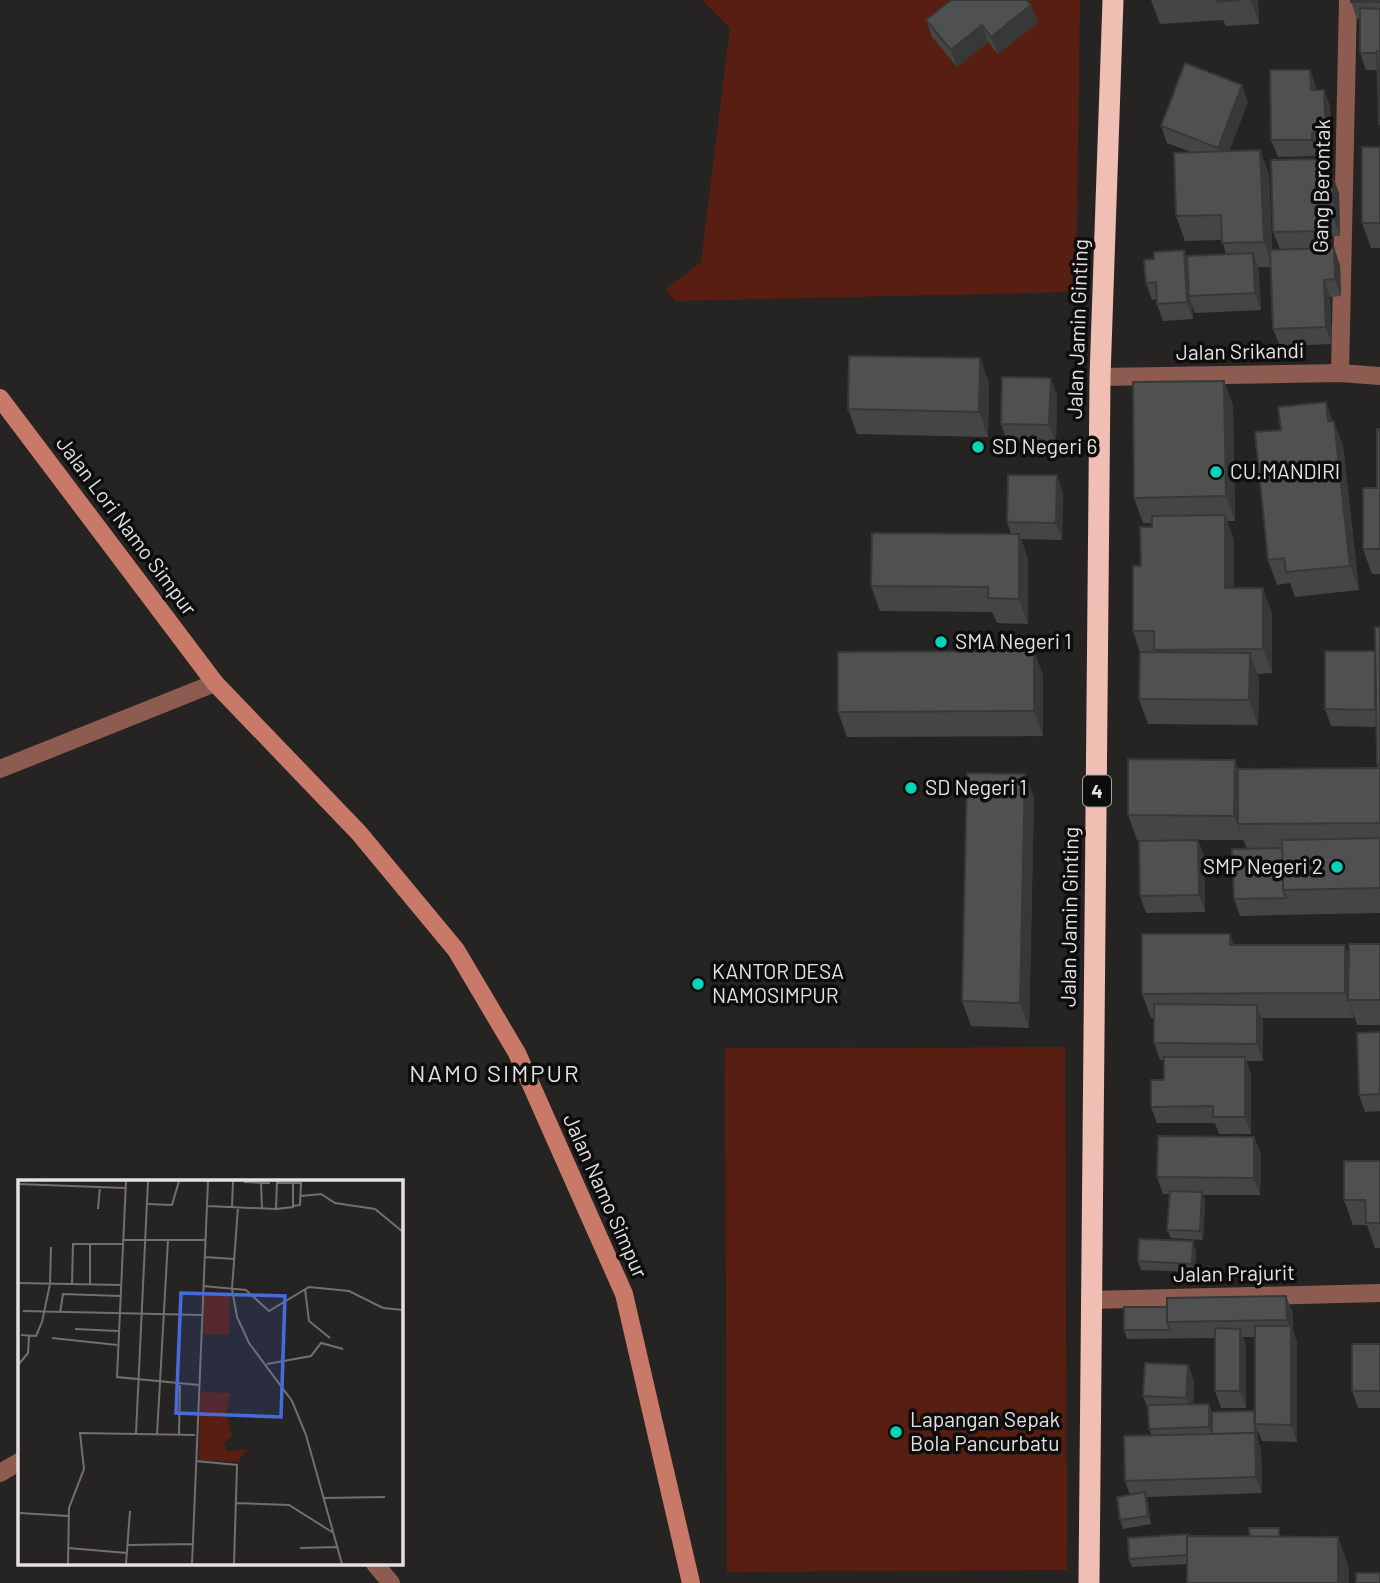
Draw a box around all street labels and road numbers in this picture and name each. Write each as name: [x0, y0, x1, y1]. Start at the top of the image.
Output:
street label: Gang Berontak: [1307, 119, 1334, 253]
street label: Jalan Jamin Ginting: [1061, 239, 1092, 419]
street label: Jalan Srikandi: [1176, 337, 1304, 364]
street label: Jalan Lori Namo Simpur: [52, 431, 203, 620]
road number: 4: [1083, 776, 1111, 806]
street label: Jalan Jamin Ginting: [1054, 827, 1083, 1007]
street label: Jalan Namo Simpur: [559, 1109, 654, 1282]
street label: Jalan Prajurit: [1173, 1259, 1295, 1286]

